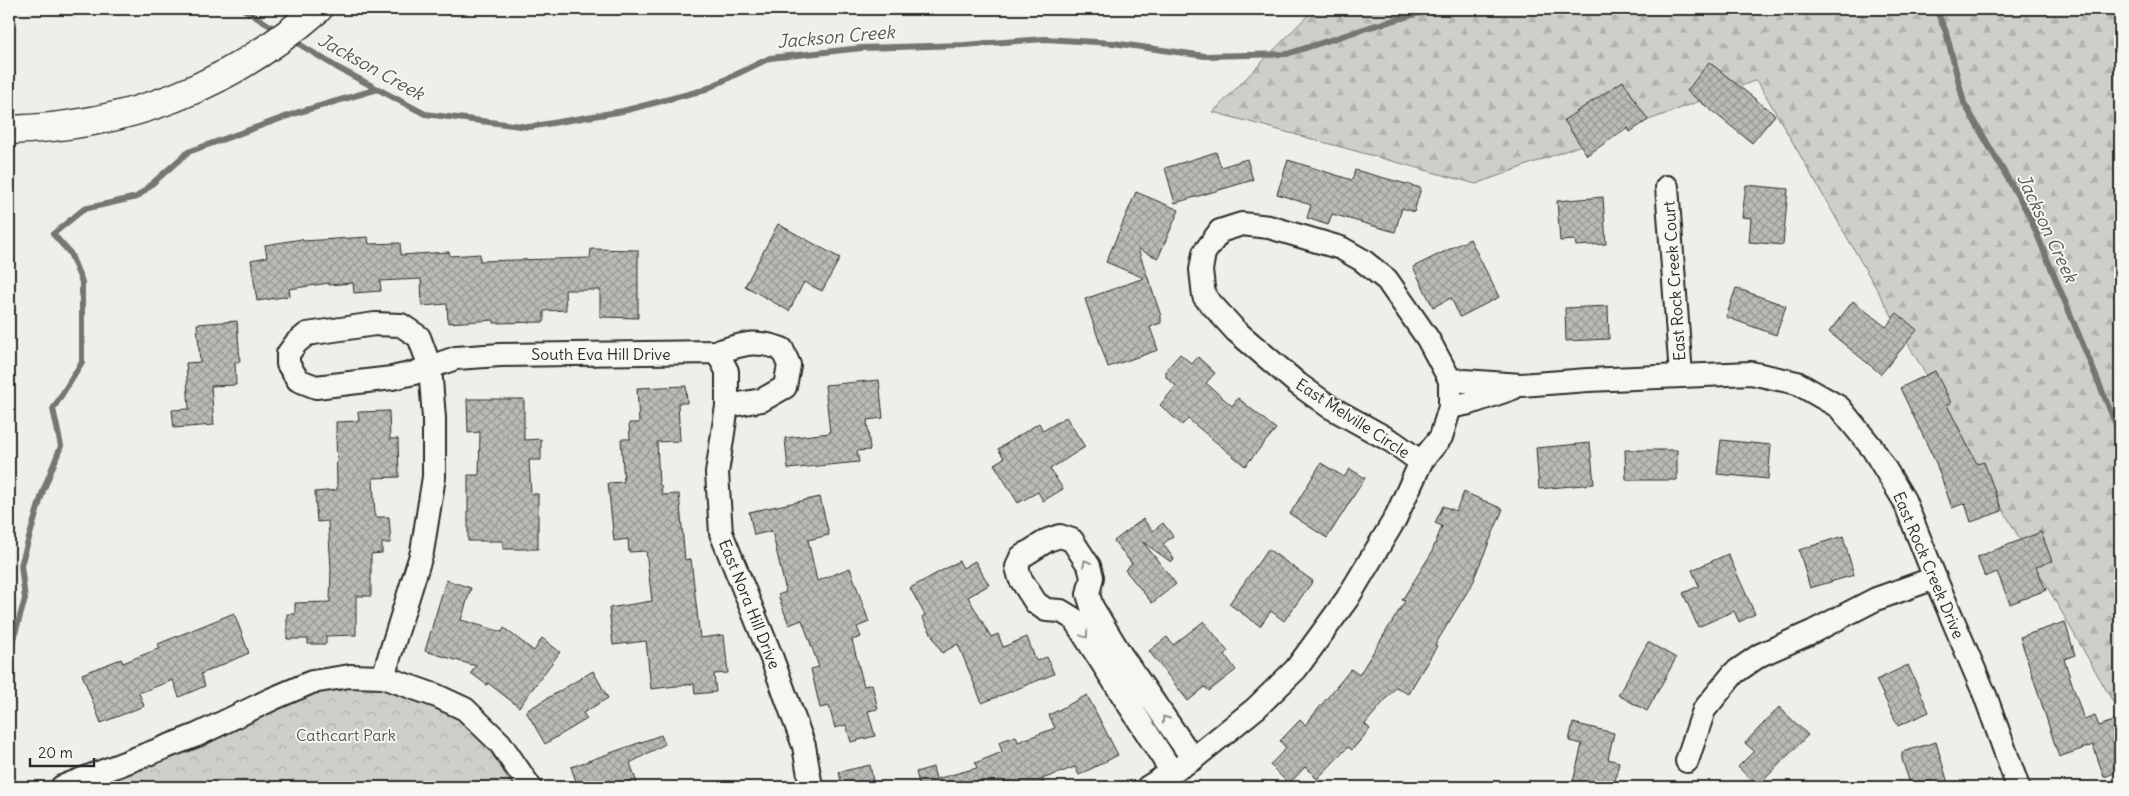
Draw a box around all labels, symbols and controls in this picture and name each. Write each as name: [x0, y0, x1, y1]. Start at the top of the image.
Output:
water label: Jackson Creek: [776, 20, 897, 53]
water label: Jackson Creek: [314, 28, 430, 106]
water label: Jackson Creek: [2012, 170, 2084, 288]
street label: East Rock Creek Court: [1658, 200, 1690, 362]
street label: South Eva Hill Drive: [531, 344, 671, 364]
street label: East Melville Circle: [1292, 374, 1414, 462]
street label: East Rock Creek Drive: [1889, 489, 1969, 641]
street label: East Nora Hill Drive: [715, 536, 785, 672]
one-way arrow: [1082, 559, 1092, 568]
one-way arrow: [1079, 629, 1088, 638]
one-way arrow: [1162, 715, 1171, 724]
park label: Cathcart Park: [296, 725, 396, 745]
scale bar: [30, 736, 94, 768]
text: 20 m: [38, 743, 73, 762]

